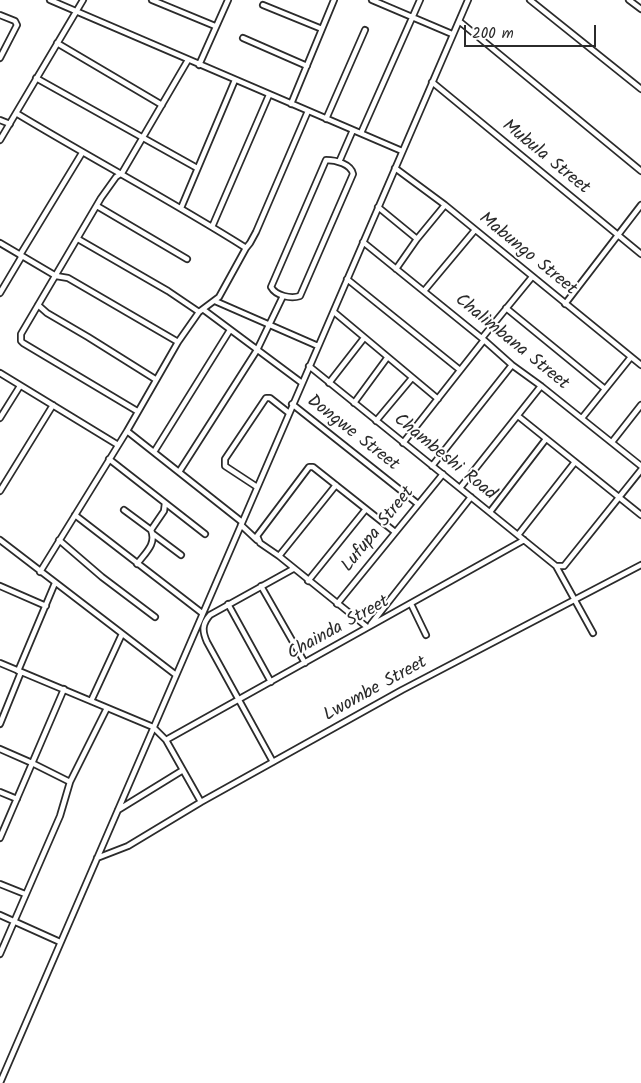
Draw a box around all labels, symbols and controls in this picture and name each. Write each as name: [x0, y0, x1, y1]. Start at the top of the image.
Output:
scale bar: [466, 15, 598, 47]
text: 200 m: [472, 22, 514, 46]
street label: Mubula Street: [497, 116, 593, 200]
street label: Mabungo Street: [474, 209, 580, 301]
street label: Chalimbana Street: [450, 290, 572, 396]
street label: Dongwe Street: [302, 391, 402, 477]
street label: Chambeshi Road: [388, 410, 500, 506]
street label: Lufupa Street: [338, 483, 420, 577]
street label: Chainda Street: [284, 592, 394, 666]
street label: Lwombe Street: [321, 653, 431, 727]

